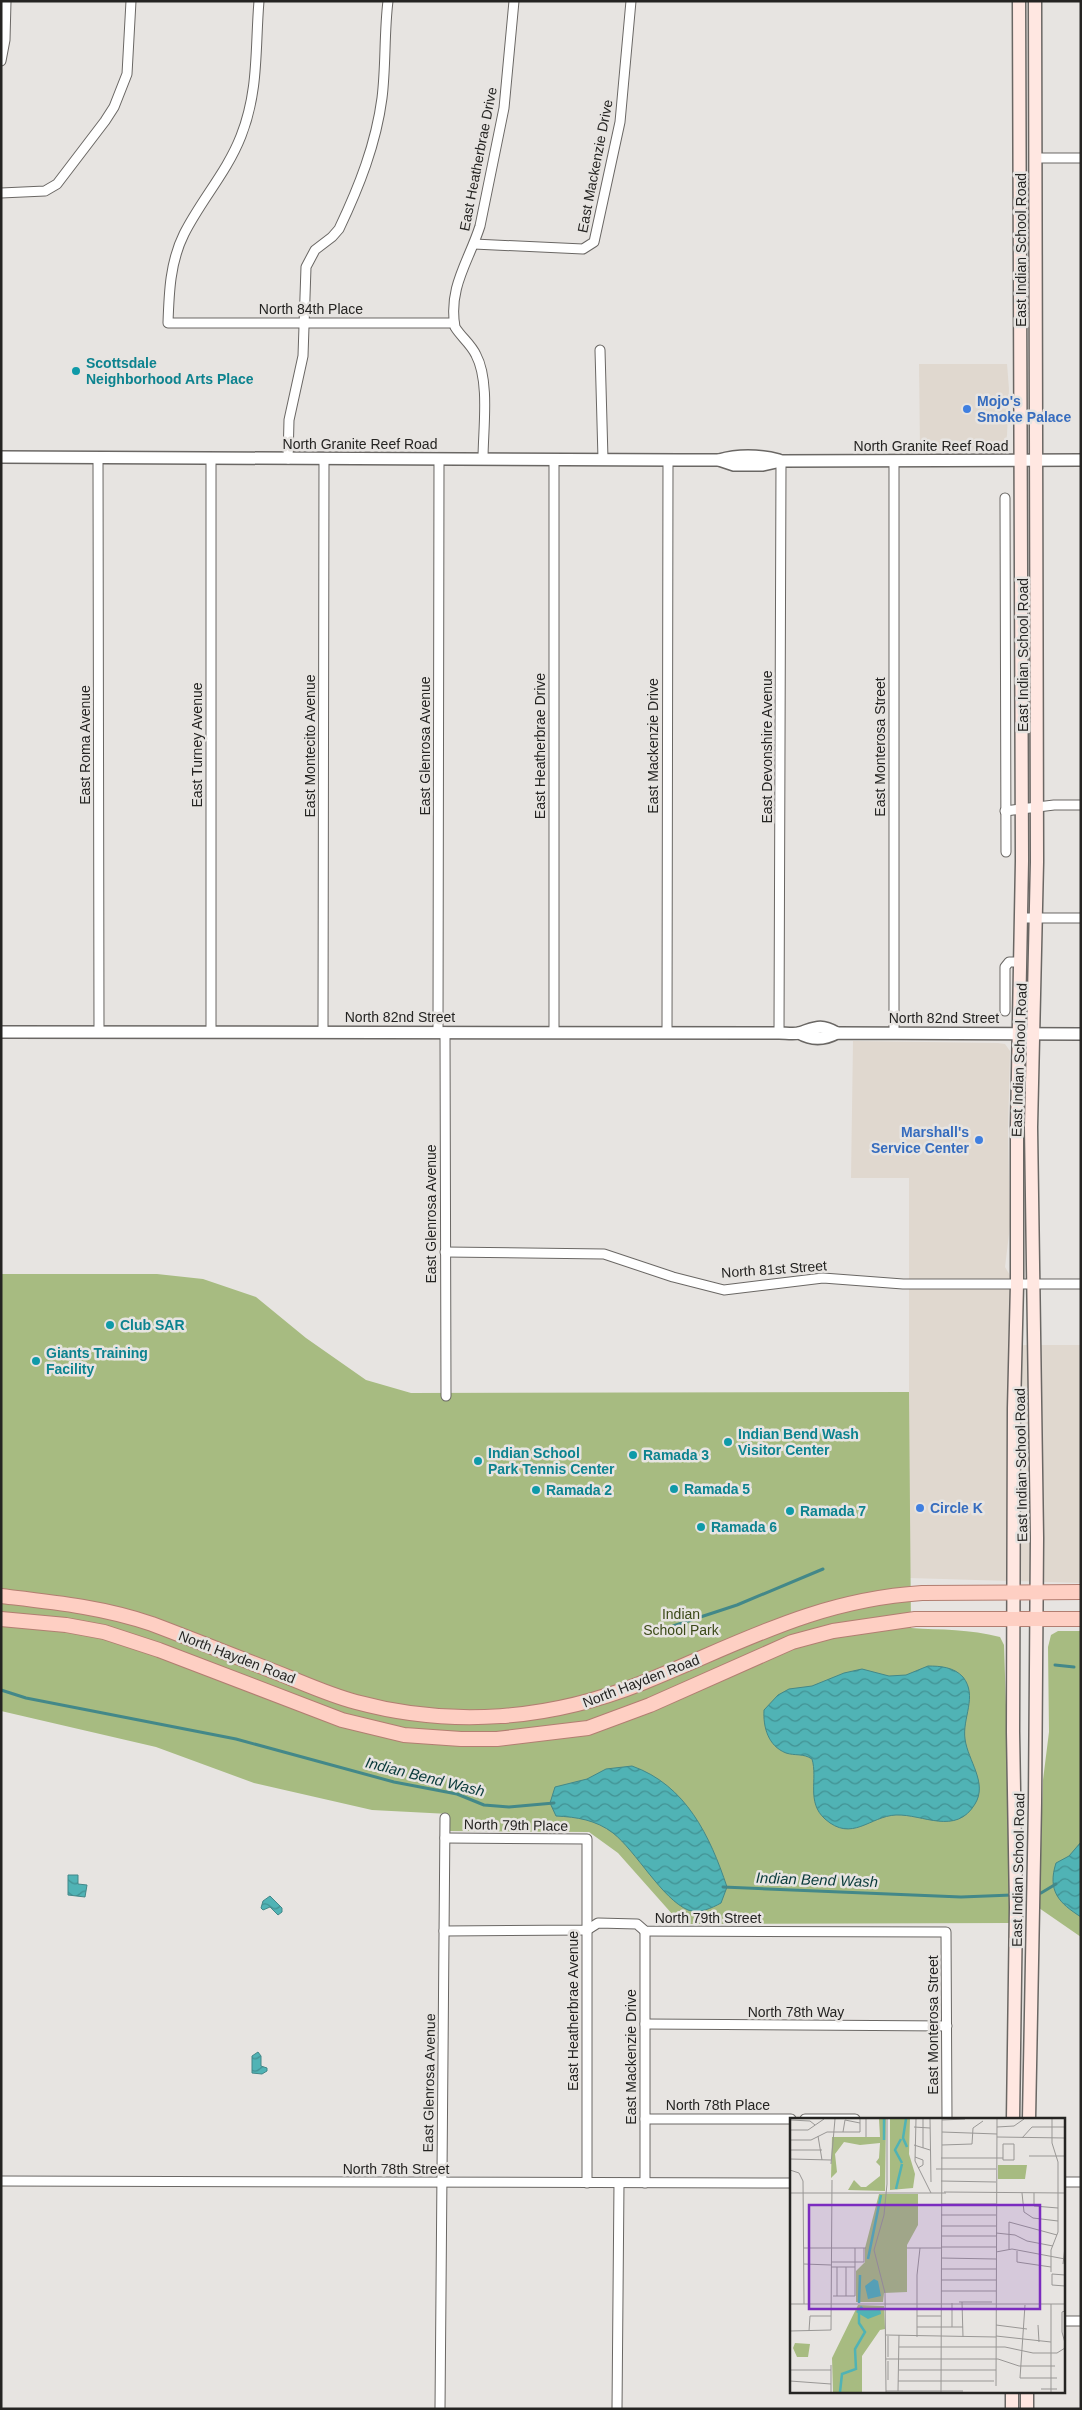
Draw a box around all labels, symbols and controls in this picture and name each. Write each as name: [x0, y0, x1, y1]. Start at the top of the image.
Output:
street label: East Heatherbrae Drive: [456, 85, 500, 232]
street label: East Mackenzie Drive: [574, 98, 616, 234]
street label: East Indian School Road: [1013, 173, 1029, 327]
street label: North 84th Place: [259, 301, 363, 317]
place label: Scottsdale Neighborhood Arts Place: [86, 355, 254, 387]
marker: Scottsdale Neighborhood Arts Place: [70, 365, 82, 377]
place label: Mojo's Smoke Palace: [977, 393, 1071, 425]
marker: Mojo's Smoke Palace: [961, 403, 973, 415]
street label: North Granite Reef Road: [283, 436, 437, 452]
street label: North Granite Reef Road: [854, 438, 1008, 454]
street label: East Indian School Road: [1015, 578, 1031, 732]
street label: East Devonshire Avenue: [759, 670, 775, 824]
street label: East Heatherbrae Drive: [532, 673, 548, 819]
street label: East Montecito Avenue: [302, 674, 318, 817]
street label: East Glenrosa Avenue: [417, 676, 433, 816]
street label: East Monterosa Street: [872, 677, 888, 817]
street label: East Mackenzie Drive: [645, 678, 661, 814]
street label: East Turney Avenue: [189, 682, 205, 808]
street label: East Roma Avenue: [77, 685, 93, 805]
street label: East Indian School Road: [1008, 983, 1030, 1137]
street label: North 82nd Street: [345, 1009, 455, 1025]
street label: North 82nd Street: [889, 1010, 999, 1026]
place label: Marshall's Service Center: [871, 1124, 970, 1156]
marker: Marshall's Service Center: [973, 1134, 985, 1146]
street label: East Glenrosa Avenue: [423, 1144, 439, 1284]
street label: North 81st Street: [721, 1257, 827, 1281]
place label: Club SAR: [120, 1317, 185, 1333]
marker: Club SAR: [104, 1319, 116, 1331]
place label: Giants Training Facility: [46, 1345, 148, 1377]
marker: Giants Training Facility: [30, 1355, 42, 1367]
street label: East Indian School Road: [1012, 1388, 1030, 1542]
place label: Indian Bend Wash Visitor Center: [738, 1426, 859, 1458]
marker: Indian Bend Wash Visitor Center: [722, 1436, 734, 1448]
place label: Indian School Park Tennis Center: [488, 1445, 615, 1477]
place label: Ramada 3: [643, 1447, 709, 1463]
marker: Ramada 3: [627, 1449, 639, 1461]
marker: Indian School Park Tennis Center: [472, 1455, 484, 1467]
place label: Ramada 5: [684, 1481, 750, 1497]
place label: Ramada 2: [546, 1482, 612, 1498]
marker: Ramada 5: [668, 1483, 680, 1495]
marker: Ramada 2: [530, 1484, 542, 1496]
place label: Circle K: [930, 1500, 983, 1516]
marker: Circle K: [914, 1502, 926, 1514]
place label: Ramada 7: [800, 1503, 866, 1519]
marker: Ramada 7: [784, 1505, 796, 1517]
place label: Ramada 6: [711, 1519, 777, 1535]
marker: Ramada 6: [695, 1521, 707, 1533]
park label: Indian School Park: [643, 1606, 720, 1638]
street label: North Hayden Road: [176, 1627, 298, 1687]
street label: North Hayden Road: [580, 1651, 702, 1711]
water label: Indian Bend Wash: [364, 1753, 487, 1800]
street label: East Indian School Road: [1009, 1793, 1027, 1947]
street label: North 79th Place: [464, 1816, 568, 1834]
water label: Indian Bend Wash: [756, 1869, 878, 1890]
street label: North 79th Street: [655, 1910, 761, 1926]
street label: East Heatherbrae Avenue: [565, 1931, 581, 2091]
street label: East Monterosa Street: [925, 1955, 941, 2095]
street label: East Mackenzie Drive: [623, 1989, 639, 2125]
street label: North 78th Way: [748, 2004, 844, 2020]
street label: East Glenrosa Avenue: [420, 2013, 438, 2153]
street label: North 78th Place: [666, 2097, 770, 2113]
inset map: [790, 2118, 1064, 2392]
street label: North 78th Street: [343, 2161, 449, 2177]

